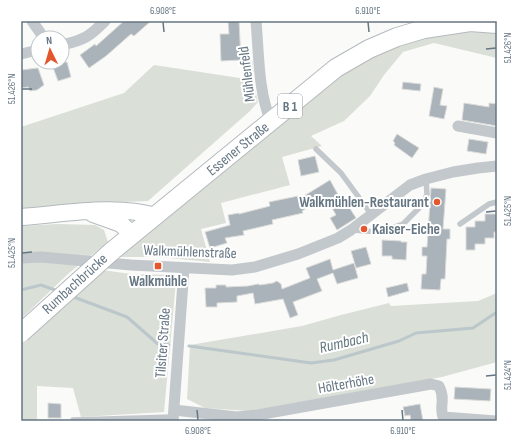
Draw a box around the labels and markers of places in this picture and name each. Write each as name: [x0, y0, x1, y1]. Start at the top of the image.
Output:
place label: Walkmühlen-Restaurant: [299, 193, 429, 212]
marker: Walkmühlen-Restaurant: [432, 197, 442, 207]
place label: Kaiser-Eiche: [372, 220, 440, 239]
marker: Kaiser-Eiche: [359, 224, 369, 234]
marker: Walkmühle: [153, 261, 163, 271]
place label: Walkmühle: [129, 272, 187, 291]

